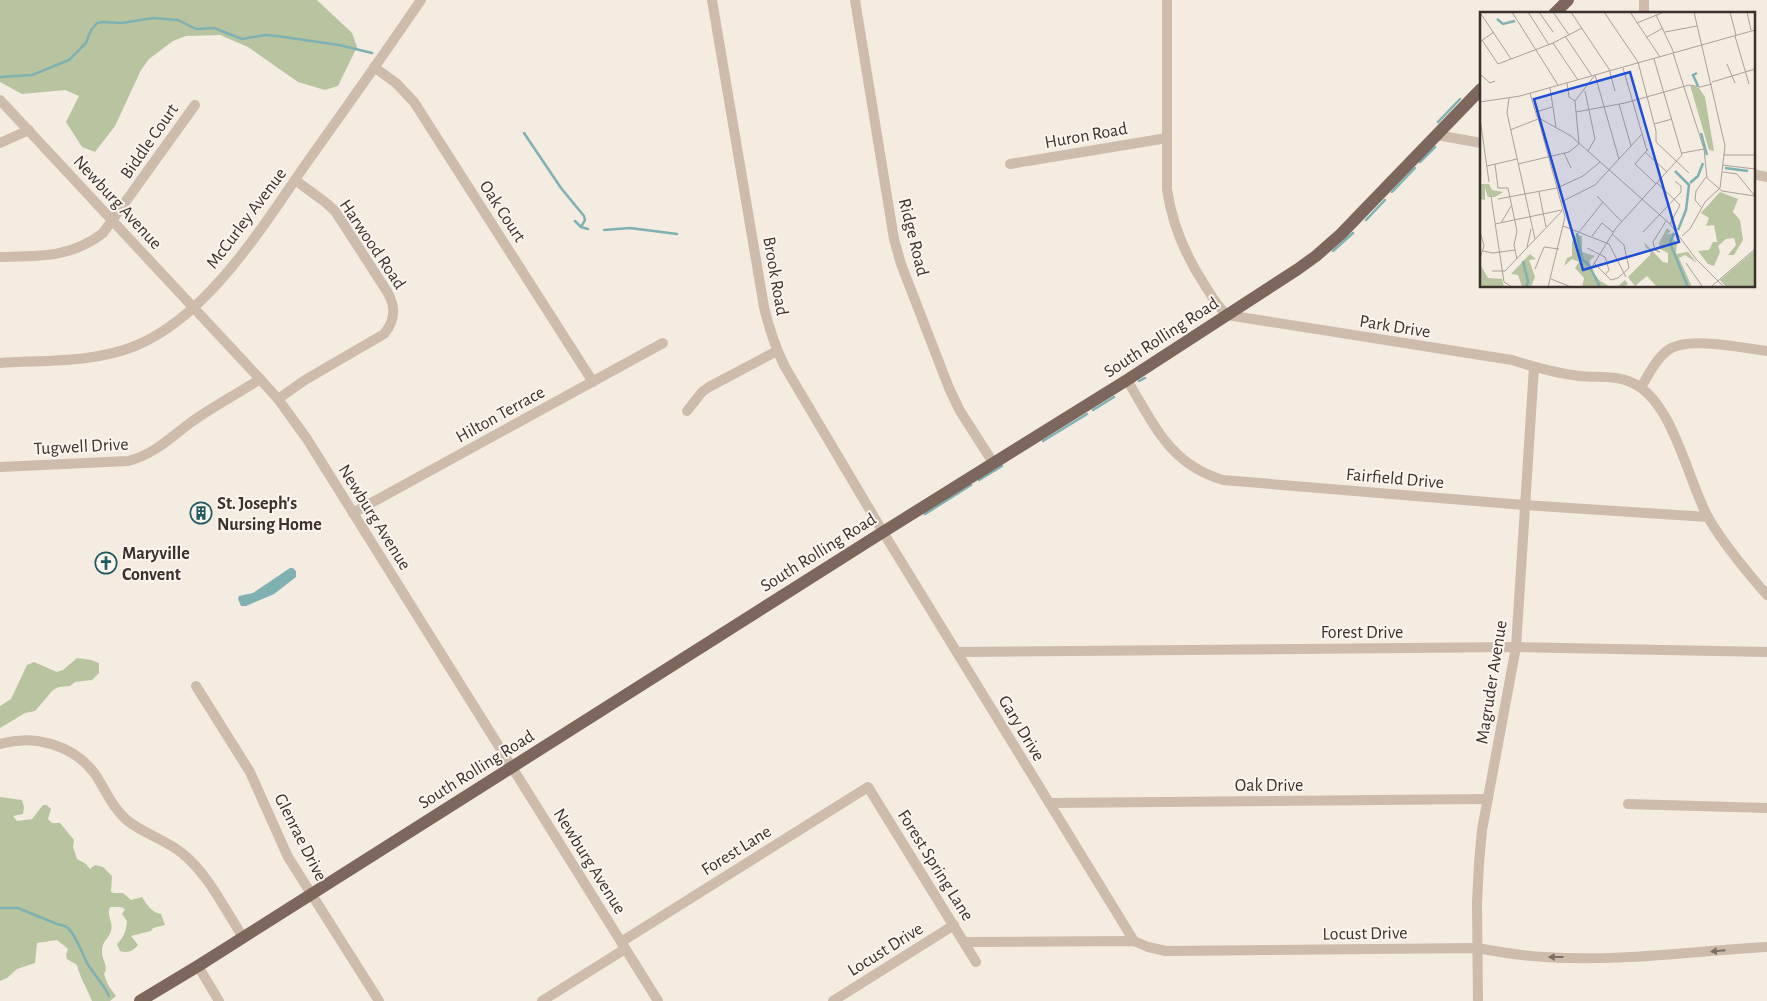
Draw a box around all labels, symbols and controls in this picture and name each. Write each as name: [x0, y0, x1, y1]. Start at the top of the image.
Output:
inset map: [1480, 12, 1754, 288]
street label: Biddle Court: [118, 101, 182, 182]
street label: Huron Road: [1043, 120, 1129, 152]
street label: Newburg Avenue: [70, 152, 165, 253]
street label: McCurley Avenue: [203, 165, 290, 272]
street label: Oak Court: [476, 178, 529, 246]
street label: Ridge Road: [895, 196, 931, 278]
street label: Harwood Road: [336, 197, 409, 293]
street label: Brook Road: [759, 235, 791, 317]
street label: South Rolling Road: [1101, 294, 1222, 381]
street label: Park Drive: [1358, 313, 1432, 341]
street label: Hilton Terrace: [453, 383, 548, 447]
street label: Tugwell Drive: [33, 436, 129, 458]
street label: Newburg Avenue: [335, 462, 414, 573]
street label: Fairfield Drive: [1345, 466, 1445, 492]
place label: St. Joseph's Nursing Home: [217, 495, 322, 534]
building icon: St. Joseph's Nursing Home: [189, 501, 213, 525]
street label: South Rolling Road: [758, 510, 879, 596]
place label: Maryville Convent: [122, 545, 190, 584]
church icon: Maryville Convent: [94, 551, 118, 575]
street label: Magruder Avenue: [1473, 619, 1511, 745]
street label: Forest Drive: [1321, 624, 1403, 642]
street label: Gary Drive: [995, 693, 1048, 764]
street label: South Rolling Road: [416, 727, 537, 813]
street label: Oak Drive: [1235, 777, 1303, 795]
street label: Glenrae Drive: [270, 791, 330, 884]
street label: Newburg Avenue: [550, 806, 629, 917]
street label: Forest Spring Lane: [894, 807, 976, 924]
street label: Forest Lane: [698, 822, 775, 879]
street label: Locust Drive: [845, 920, 926, 980]
street label: Locust Drive: [1322, 924, 1408, 944]
one-way arrow: [1710, 947, 1726, 955]
one-way arrow: [1548, 953, 1564, 961]

